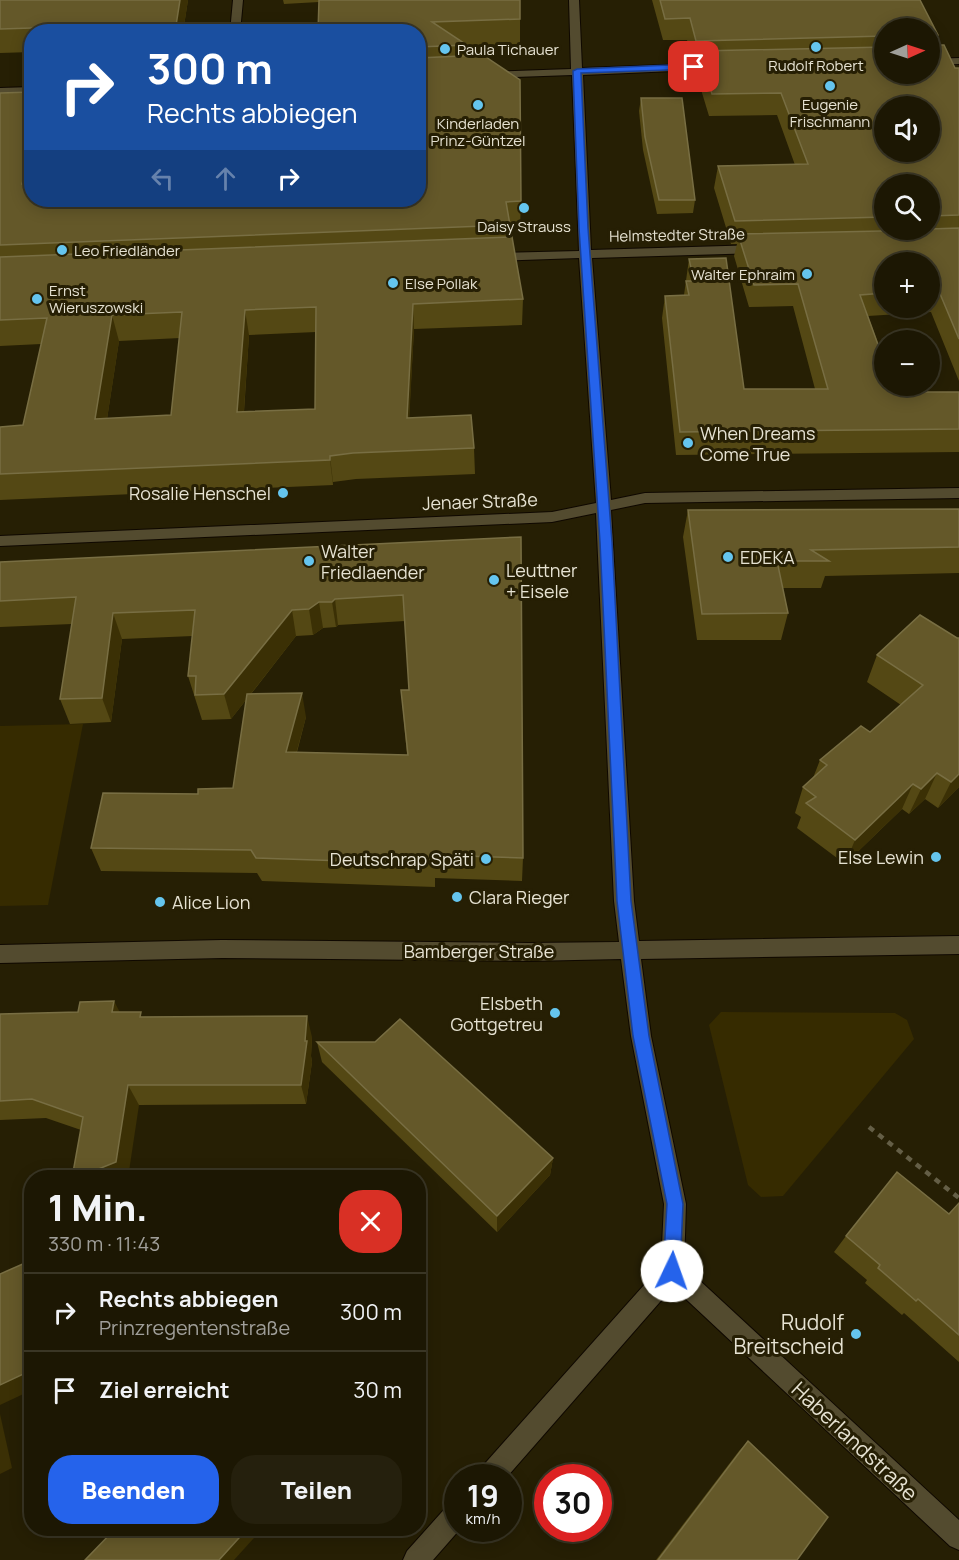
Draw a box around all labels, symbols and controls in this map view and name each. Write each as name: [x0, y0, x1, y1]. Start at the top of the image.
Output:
north arrow: [874, 18, 940, 84]
map controls: [874, 18, 940, 396]
text: 300 m: [147, 39, 273, 97]
place label: Paula Tichauer: [457, 39, 559, 60]
marker: Rudolf Robert: [809, 40, 823, 54]
pin: [668, 41, 719, 92]
marker: Paula Tichauer: [438, 42, 452, 56]
icon: right: [48, 48, 126, 126]
icon: arrive: [677, 50, 710, 83]
place label: Rudolf Robert: [768, 55, 864, 76]
marker: Eugenie Frischmann: [823, 79, 837, 93]
text: Rechts abbiegen: [147, 94, 358, 131]
place label: Eugenie Frischmann: [790, 94, 870, 132]
button: sound: [874, 96, 940, 162]
marker: Kinderladen Prinz-Güntzel: [471, 98, 485, 112]
place label: Kinderladen Prinz-Güntzel: [430, 113, 526, 151]
icon: left: [146, 162, 179, 195]
icon: ahead: [209, 162, 242, 195]
icon: right: [272, 162, 305, 195]
button: search: [874, 174, 940, 240]
marker: Daisy Strauss: [517, 201, 531, 215]
place label: Daisy Strauss: [477, 216, 571, 237]
street label: Helmstedter Straße: [609, 223, 745, 247]
place label: Leo Friedländer: [74, 240, 181, 261]
marker: Leo Friedländer: [55, 243, 69, 257]
button: +: [874, 252, 940, 318]
place label: Walter Ephraim: [691, 264, 795, 285]
marker: Walter Ephraim: [800, 267, 814, 281]
place label: Else Pollak: [405, 273, 478, 294]
marker: Else Pollak: [386, 276, 400, 290]
place label: Ernst Wieruszowski: [49, 280, 143, 318]
marker: Ernst Wieruszowski: [30, 292, 44, 306]
button: −: [874, 330, 940, 396]
place label: When Dreams Come True: [700, 421, 816, 466]
marker: When Dreams Come True: [681, 436, 695, 450]
place label: Rosalie Henschel: [129, 481, 271, 505]
marker: Rosalie Henschel: [276, 486, 290, 500]
street label: Jenaer Straße: [422, 487, 538, 515]
place label: Walter Friedlaender: [321, 539, 425, 584]
place label: EDEKA: [740, 545, 795, 569]
marker: EDEKA: [721, 550, 735, 564]
marker: Walter Friedlaender: [302, 554, 316, 568]
place label: Leuttner + Eisele: [506, 558, 578, 603]
marker: Leuttner + Eisele: [487, 573, 501, 587]
place label: Else Lewin: [838, 845, 924, 869]
place label: Deutschrap Späti: [330, 847, 474, 871]
marker: Else Lewin: [929, 850, 943, 864]
marker: Deutschrap Späti: [479, 852, 493, 866]
place label: Clara Rieger: [469, 885, 570, 909]
place label: Alice Lion: [172, 890, 250, 914]
marker: Clara Rieger: [450, 890, 464, 904]
marker: Alice Lion: [153, 895, 167, 909]
street label: Bamberger Straße: [404, 939, 554, 963]
place label: Elsbeth Gottgetreu: [450, 991, 543, 1036]
marker: Elsbeth Gottgetreu: [548, 1006, 562, 1020]
text: 1 Min.: [48, 1183, 148, 1232]
button: close: [339, 1190, 402, 1253]
text: 330 m · 11:43: [48, 1230, 160, 1257]
position arrow: [640, 1239, 704, 1303]
text: Rechts abbiegen: [99, 1284, 278, 1314]
icon: right: [48, 1296, 81, 1329]
text: 300 m: [340, 1297, 402, 1327]
place label: Rudolf Breitscheid: [733, 1308, 845, 1360]
text: Prinzregentenstraße: [99, 1314, 290, 1341]
marker: Rudolf Breitscheid: [849, 1327, 863, 1341]
icon: arrive: [48, 1374, 81, 1407]
text: Ziel erreicht: [99, 1375, 230, 1405]
text: 30 m: [353, 1375, 402, 1405]
street label: Haberlandstraße: [786, 1375, 924, 1507]
button: Beenden: [48, 1455, 219, 1524]
button: Teilen: [231, 1455, 402, 1524]
speed limit sign: 30: [534, 1464, 612, 1542]
text: 19: [467, 1475, 499, 1516]
text: km/h: [466, 1508, 500, 1529]

